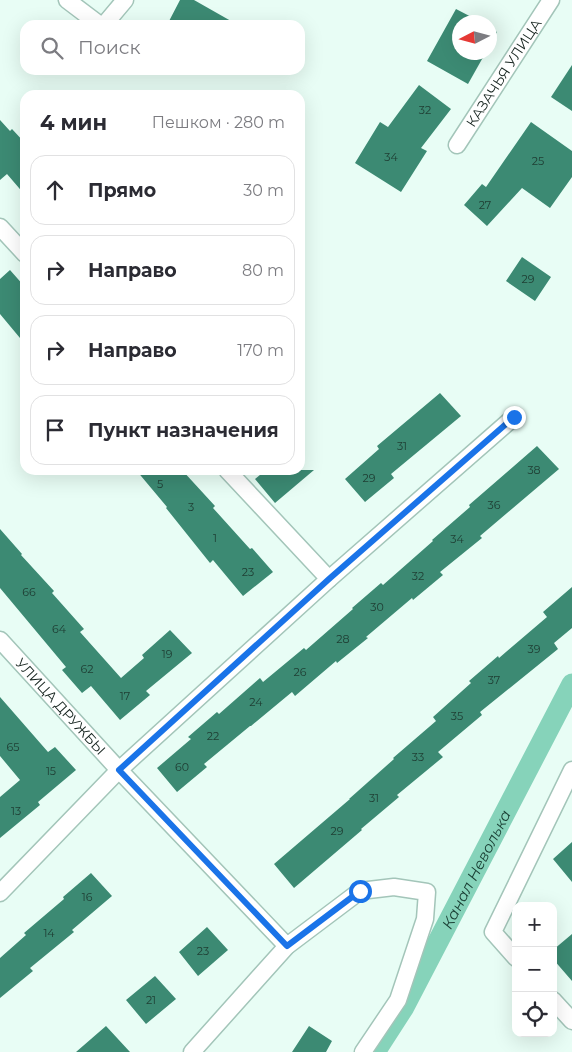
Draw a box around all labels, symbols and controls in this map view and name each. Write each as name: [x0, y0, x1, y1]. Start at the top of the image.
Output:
north arrow: [452, 15, 497, 60]
street label: КАЗАЧЬЯ УЛИЦА: [462, 15, 546, 130]
search box: [20, 20, 305, 75]
icon: search: [38, 34, 66, 62]
text: Поиск: [78, 36, 141, 59]
house number: 32: [419, 103, 431, 117]
text: 4 мин: [40, 110, 107, 135]
text: Пешком · 280 m: [152, 113, 285, 132]
house number: 34: [384, 150, 398, 164]
house number: 25: [532, 154, 544, 168]
icon: ahead: [41, 176, 69, 204]
text: Прямо: [88, 179, 156, 202]
text: 30 m: [243, 181, 284, 200]
house number: 27: [479, 198, 491, 212]
icon: right: [41, 256, 69, 284]
text: Направо: [88, 259, 177, 282]
text: 80 m: [242, 261, 284, 280]
house number: 29: [522, 272, 535, 286]
icon: right: [41, 336, 69, 364]
text: Направо: [88, 339, 177, 362]
text: 170 m: [237, 341, 284, 360]
route end: [503, 406, 526, 429]
icon: arrive: [41, 416, 69, 444]
text: Пункт назначения: [88, 419, 279, 442]
house number: 31: [397, 439, 407, 453]
house number: 38: [527, 463, 541, 477]
house number: 29: [363, 471, 376, 485]
house number: 5: [157, 477, 163, 491]
house number: 36: [488, 498, 501, 512]
house number: 3: [188, 500, 194, 514]
house number: 1: [213, 531, 217, 545]
house number: 34: [450, 532, 464, 546]
house number: 23: [242, 565, 254, 579]
house number: 32: [412, 569, 424, 583]
house number: 66: [22, 585, 36, 599]
house number: 30: [370, 600, 384, 614]
house number: 64: [52, 622, 67, 636]
house number: 28: [336, 632, 350, 646]
house number: 39: [528, 642, 541, 656]
house number: 19: [162, 647, 173, 661]
street label: УЛИЦА ДРУЖБЫ: [12, 654, 110, 759]
house number: 62: [81, 662, 93, 676]
house number: 26: [294, 665, 307, 679]
house number: 37: [488, 673, 500, 687]
house number: 17: [120, 689, 130, 703]
house number: 24: [249, 695, 263, 709]
house number: 35: [451, 709, 463, 723]
house number: 22: [207, 729, 219, 743]
house number: 65: [7, 740, 19, 754]
house number: 33: [412, 750, 424, 764]
house number: 60: [175, 760, 189, 774]
house number: 15: [46, 764, 56, 778]
house number: 31: [369, 791, 379, 805]
house number: 13: [11, 804, 21, 818]
water label: Канал Неволька: [437, 806, 514, 932]
house number: 29: [331, 824, 344, 838]
route start: [349, 880, 372, 903]
house number: 16: [82, 890, 93, 904]
map controls: [512, 902, 557, 1037]
button: +: [512, 902, 557, 947]
house number: 14: [43, 926, 55, 940]
house number: 23: [197, 944, 209, 958]
button: −: [512, 947, 557, 992]
button: locate: [512, 992, 557, 1037]
house number: 21: [146, 993, 156, 1007]

